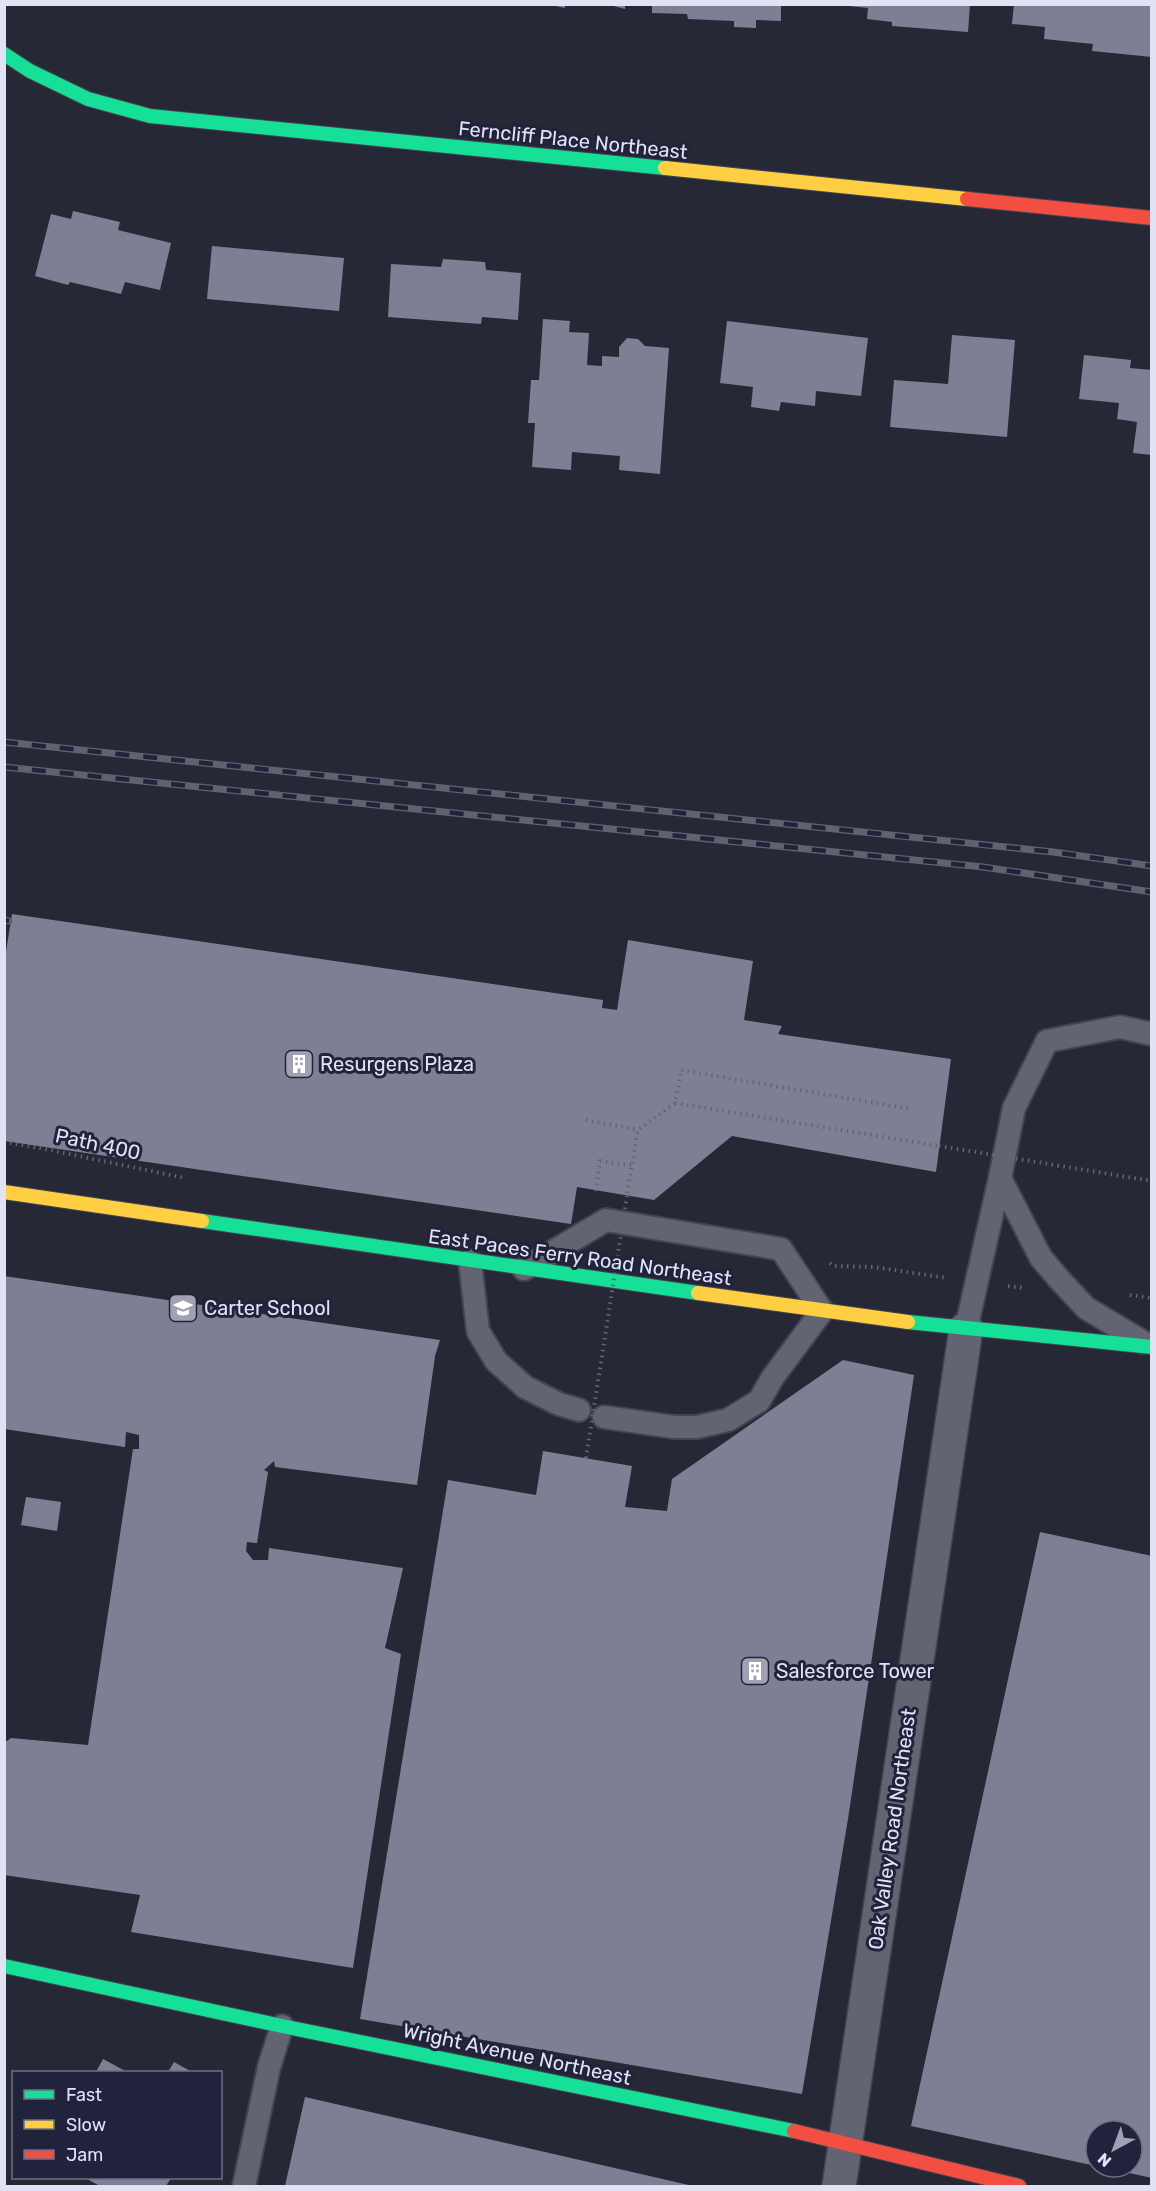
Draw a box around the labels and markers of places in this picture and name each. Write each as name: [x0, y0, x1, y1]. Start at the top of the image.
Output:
building icon: Resurgens Plaza: [283, 1048, 315, 1080]
place label: Resurgens Plaza: [320, 1052, 474, 1076]
school or university icon: Carter School: [167, 1292, 199, 1324]
place label: Carter School: [204, 1296, 331, 1320]
building icon: Salesforce Tower: [739, 1655, 771, 1687]
place label: Salesforce Tower: [776, 1659, 935, 1683]

